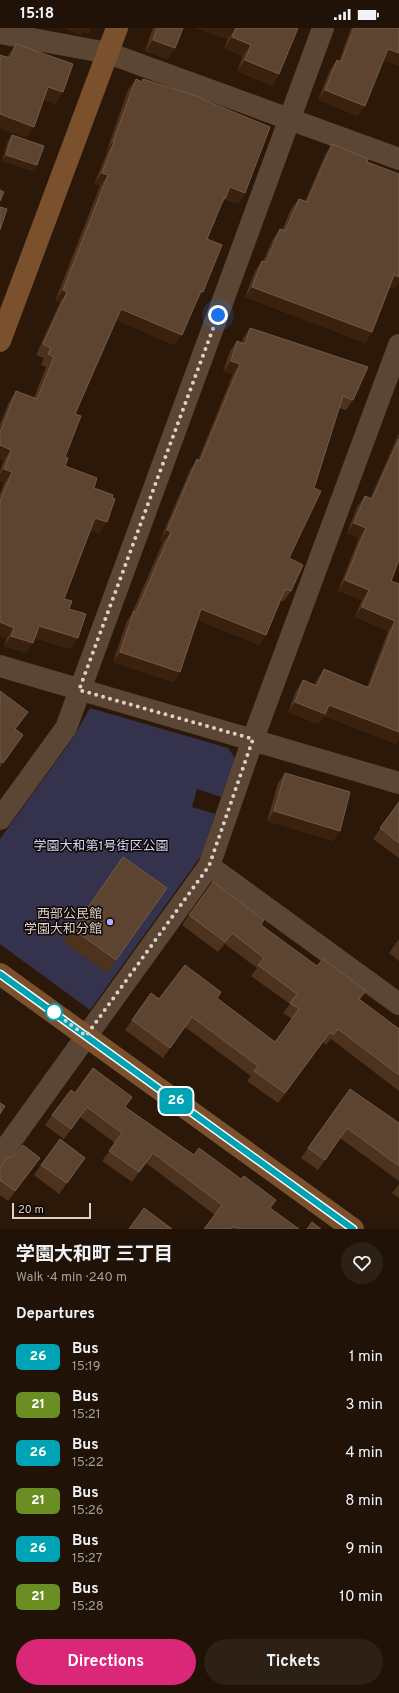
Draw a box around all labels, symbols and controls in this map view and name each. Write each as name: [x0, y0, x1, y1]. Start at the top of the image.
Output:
text: 15:18: [20, 5, 54, 24]
your location: [208, 305, 228, 325]
park label: 学園大和第1号街区公園: [34, 838, 168, 855]
place label: 西部公民館 学園大和分館: [24, 907, 102, 938]
marker: 西部公民館 学園大和分館: [105, 917, 115, 927]
unlabelled marker: [45, 1003, 63, 1021]
line badge: 26: [158, 1088, 194, 1114]
text: 26: [167, 1092, 185, 1109]
scale bar: [12, 1201, 91, 1220]
text: 20 m: [18, 1203, 44, 1217]
button: heart: [341, 1242, 383, 1284]
text: 学園大和町 三丁目: [16, 1243, 173, 1267]
text: Walk · 4 min · 240 m: [16, 1270, 127, 1286]
text: Departures: [16, 1305, 95, 1324]
text: Bus: [72, 1340, 99, 1359]
text: 26: [29, 1348, 47, 1365]
text: 1 min: [349, 1348, 383, 1367]
text: 15:19: [72, 1359, 100, 1375]
text: Bus: [72, 1388, 99, 1407]
text: 21: [31, 1396, 45, 1413]
text: 3 min: [345, 1396, 383, 1415]
text: 15:21: [72, 1407, 101, 1423]
text: Bus: [72, 1436, 99, 1455]
text: 26: [29, 1444, 47, 1461]
text: 4 min: [345, 1444, 383, 1463]
text: 15:22: [72, 1455, 104, 1471]
text: Bus: [72, 1484, 99, 1503]
text: 21: [31, 1492, 45, 1509]
text: 8 min: [345, 1492, 383, 1511]
text: 15:26: [72, 1503, 104, 1519]
text: Bus: [72, 1532, 99, 1551]
text: 26: [29, 1540, 47, 1557]
text: 9 min: [346, 1540, 383, 1559]
text: 15:27: [72, 1551, 102, 1567]
text: Bus: [72, 1580, 99, 1599]
text: 21: [31, 1588, 45, 1605]
text: 10 min: [339, 1588, 383, 1607]
text: 15:28: [72, 1599, 104, 1615]
button: Directions: [16, 1639, 196, 1685]
button: Tickets: [204, 1639, 383, 1685]

